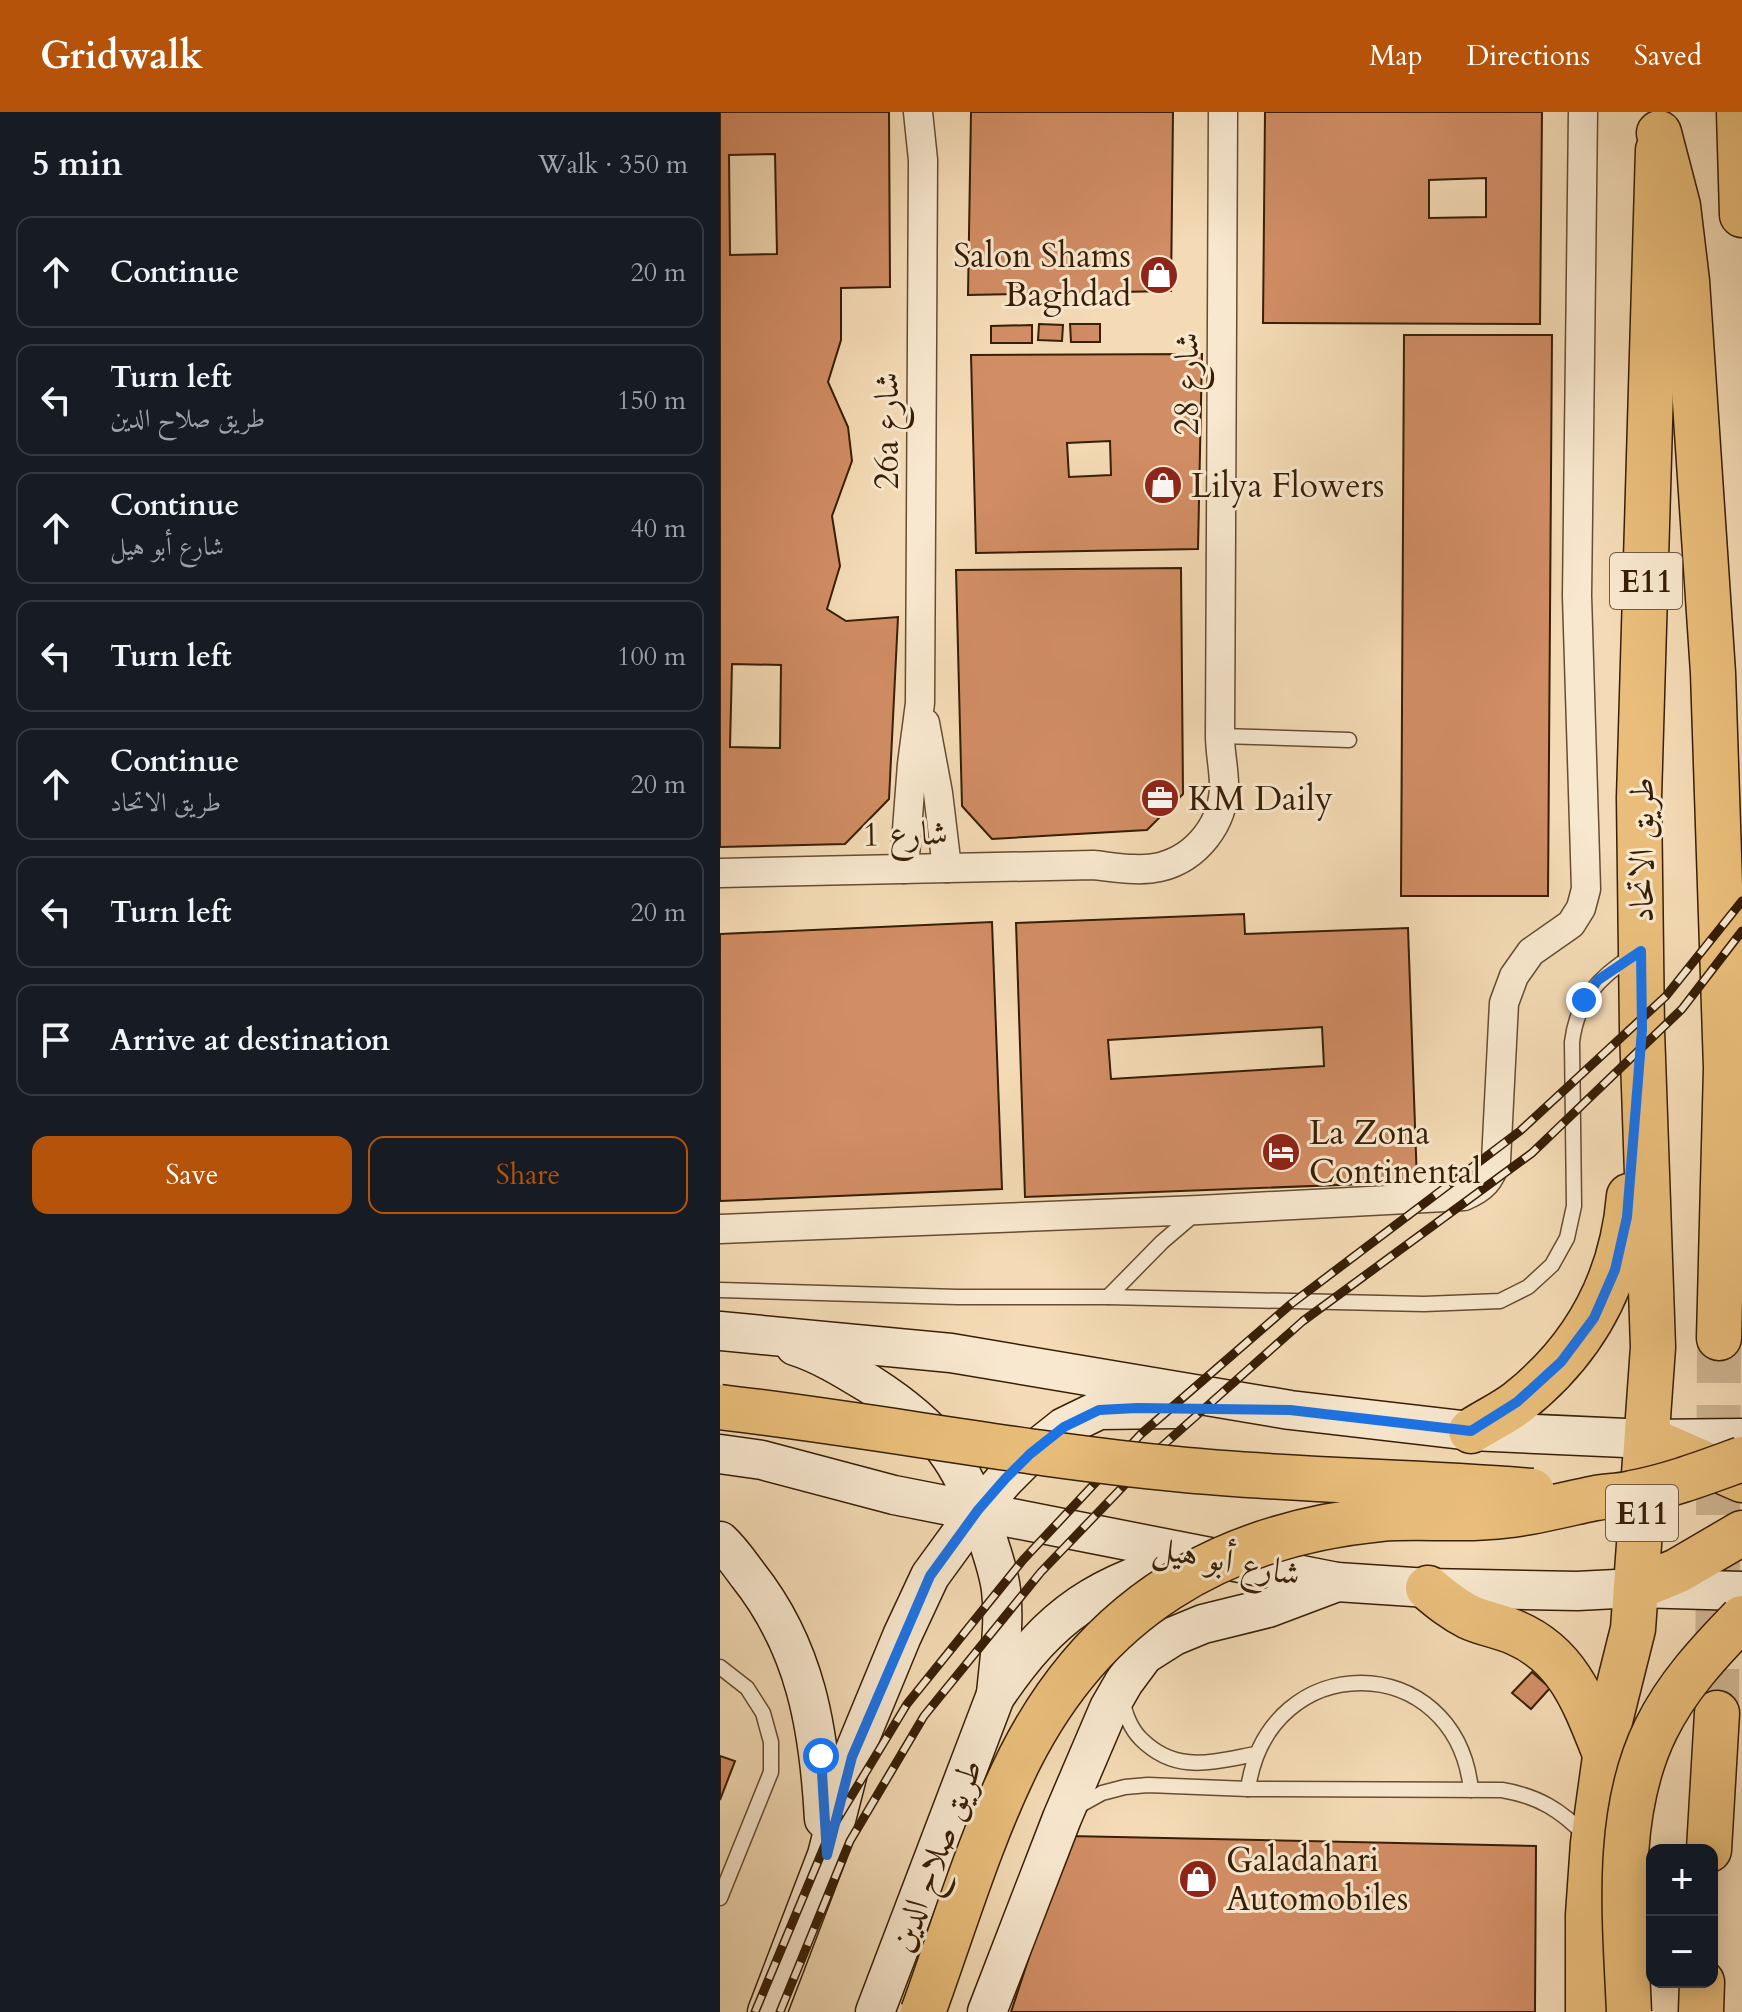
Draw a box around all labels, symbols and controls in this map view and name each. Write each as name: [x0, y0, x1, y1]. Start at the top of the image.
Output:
text: Gridwalk: [40, 30, 203, 82]
text: Map: [1369, 37, 1423, 75]
text: Directions: [1467, 37, 1590, 75]
text: Saved: [1634, 37, 1702, 75]
text: 5 min: [32, 141, 123, 187]
text: Walk · 350 m: [538, 147, 688, 182]
place label: Salon Shams Baghdad: [953, 233, 1131, 318]
icon: ahead: [34, 250, 78, 294]
text: Continue: [110, 252, 239, 293]
shop icon: Salon Shams Baghdad: [1138, 254, 1180, 296]
text: 20 m: [630, 255, 686, 290]
street label: شارع 28: [1164, 333, 1215, 436]
text: Turn left: [110, 357, 232, 398]
street label: 26a شارع: [864, 372, 915, 490]
icon: left: [34, 378, 78, 422]
text: 150 m: [617, 383, 686, 418]
text: طريق صلاح الدين: [110, 401, 265, 436]
place label: Lilya Flowers: [1191, 463, 1384, 509]
shop icon: Lilya Flowers: [1142, 464, 1184, 506]
text: Continue: [110, 485, 239, 526]
icon: ahead: [34, 506, 78, 550]
text: 40 m: [630, 511, 686, 546]
text: شارع أبو هيل: [110, 529, 224, 564]
road number: E11: [1610, 553, 1682, 609]
icon: left: [34, 634, 78, 678]
text: Turn left: [110, 636, 232, 677]
text: 100 m: [617, 639, 686, 674]
text: Continue: [110, 741, 239, 782]
icon: ahead: [34, 762, 78, 806]
text: 20 m: [630, 767, 686, 802]
place label: KM Daily: [1188, 776, 1333, 822]
office icon: KM Daily: [1139, 777, 1181, 819]
street label: طريق الاتحاد: [1619, 777, 1665, 923]
text: طريق الاتحاد: [110, 785, 221, 820]
street label: شارع 1: [862, 810, 948, 863]
icon: left: [34, 890, 78, 934]
text: Turn left: [110, 892, 232, 933]
text: 20 m: [630, 895, 686, 930]
route end: [1566, 982, 1602, 1018]
icon: arrive: [34, 1018, 78, 1062]
text: Arrive at destination: [110, 1020, 390, 1061]
place label: La Zona Continental: [1309, 1110, 1482, 1195]
hotel icon: La Zona Continental: [1260, 1131, 1302, 1173]
button: Save: [32, 1136, 352, 1214]
button: Share: [368, 1136, 688, 1214]
road number: E11: [1606, 1485, 1678, 1541]
street label: شارع أبو هيل: [1148, 1523, 1305, 1603]
route start: [803, 1738, 839, 1774]
street label: طريق صلاح الدين: [878, 1752, 999, 1960]
place label: Galadahari Automobiles: [1226, 1837, 1408, 1922]
map controls: [1646, 1844, 1718, 1988]
button: +: [1646, 1844, 1718, 1916]
shop icon: Galadahari Automobiles: [1177, 1858, 1219, 1900]
button: −: [1646, 1916, 1718, 1988]

